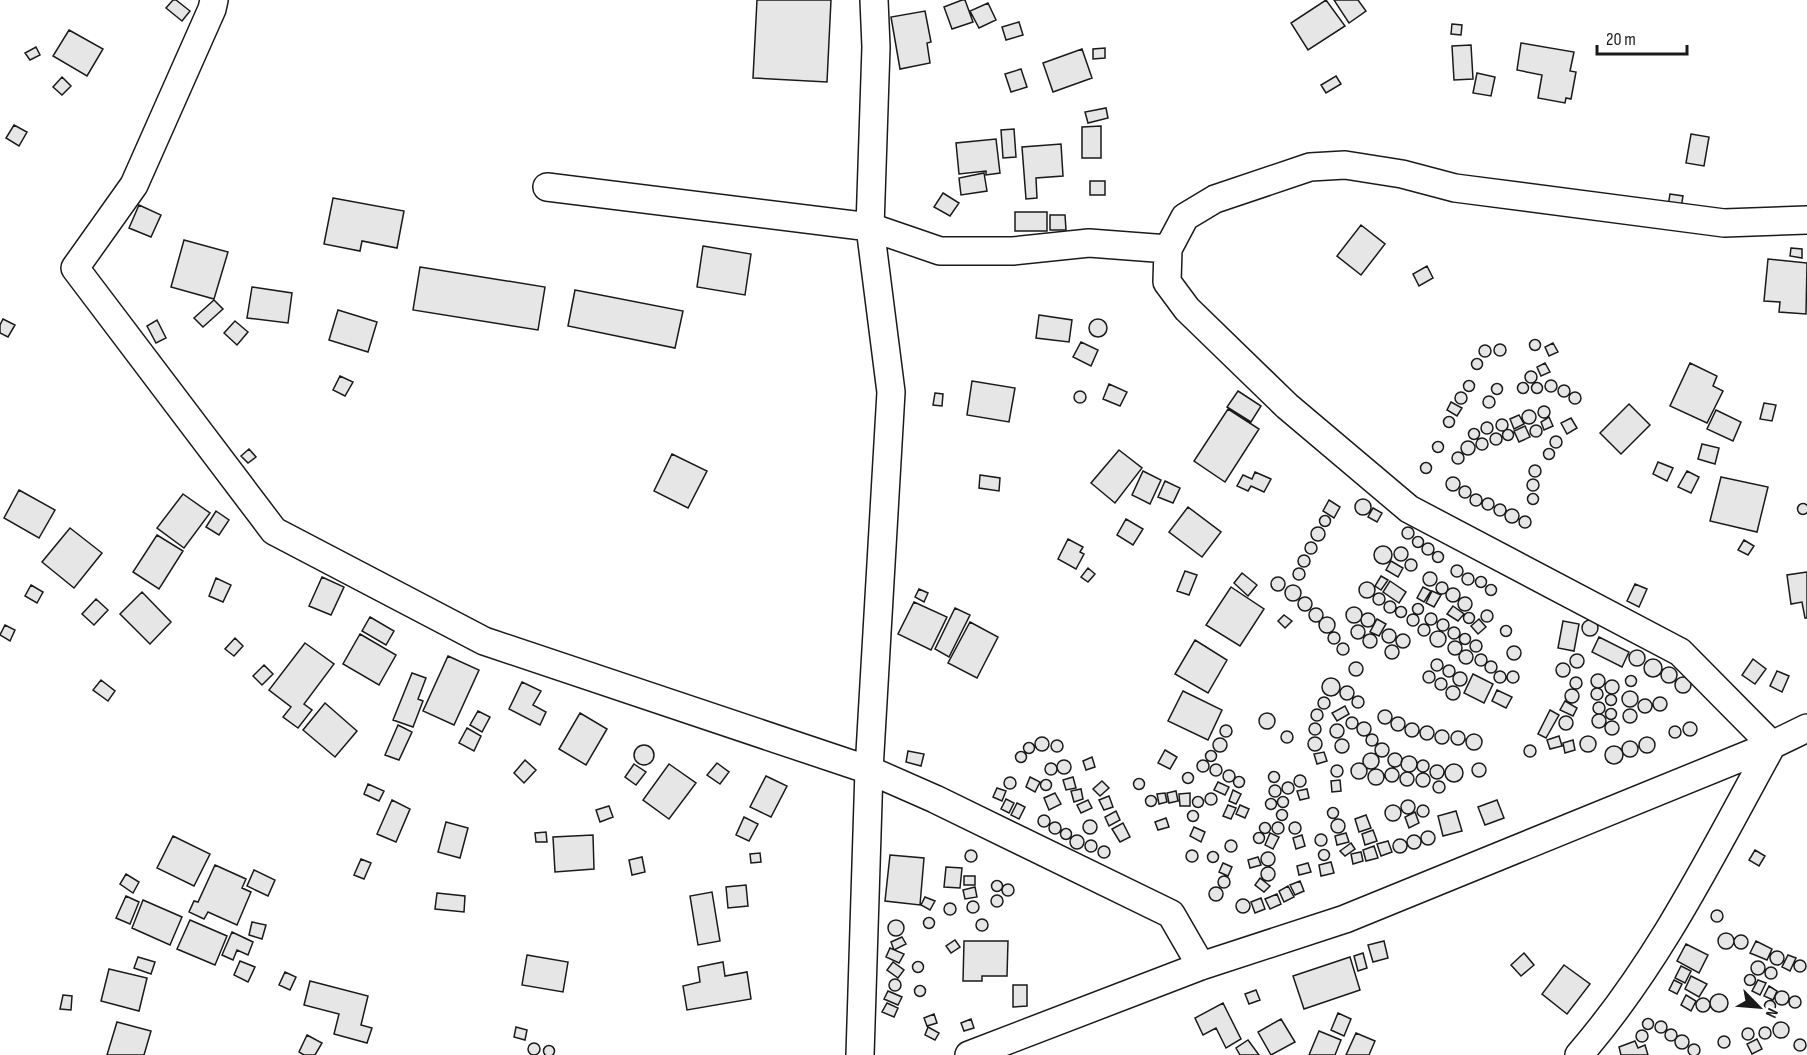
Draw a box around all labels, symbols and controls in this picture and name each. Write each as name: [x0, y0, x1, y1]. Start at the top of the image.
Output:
scale bar: [1597, 18, 1687, 56]
text: 20 m: [1606, 29, 1636, 50]
north arrow: [1729, 977, 1789, 1037]
text: N: [1761, 1005, 1782, 1021]

